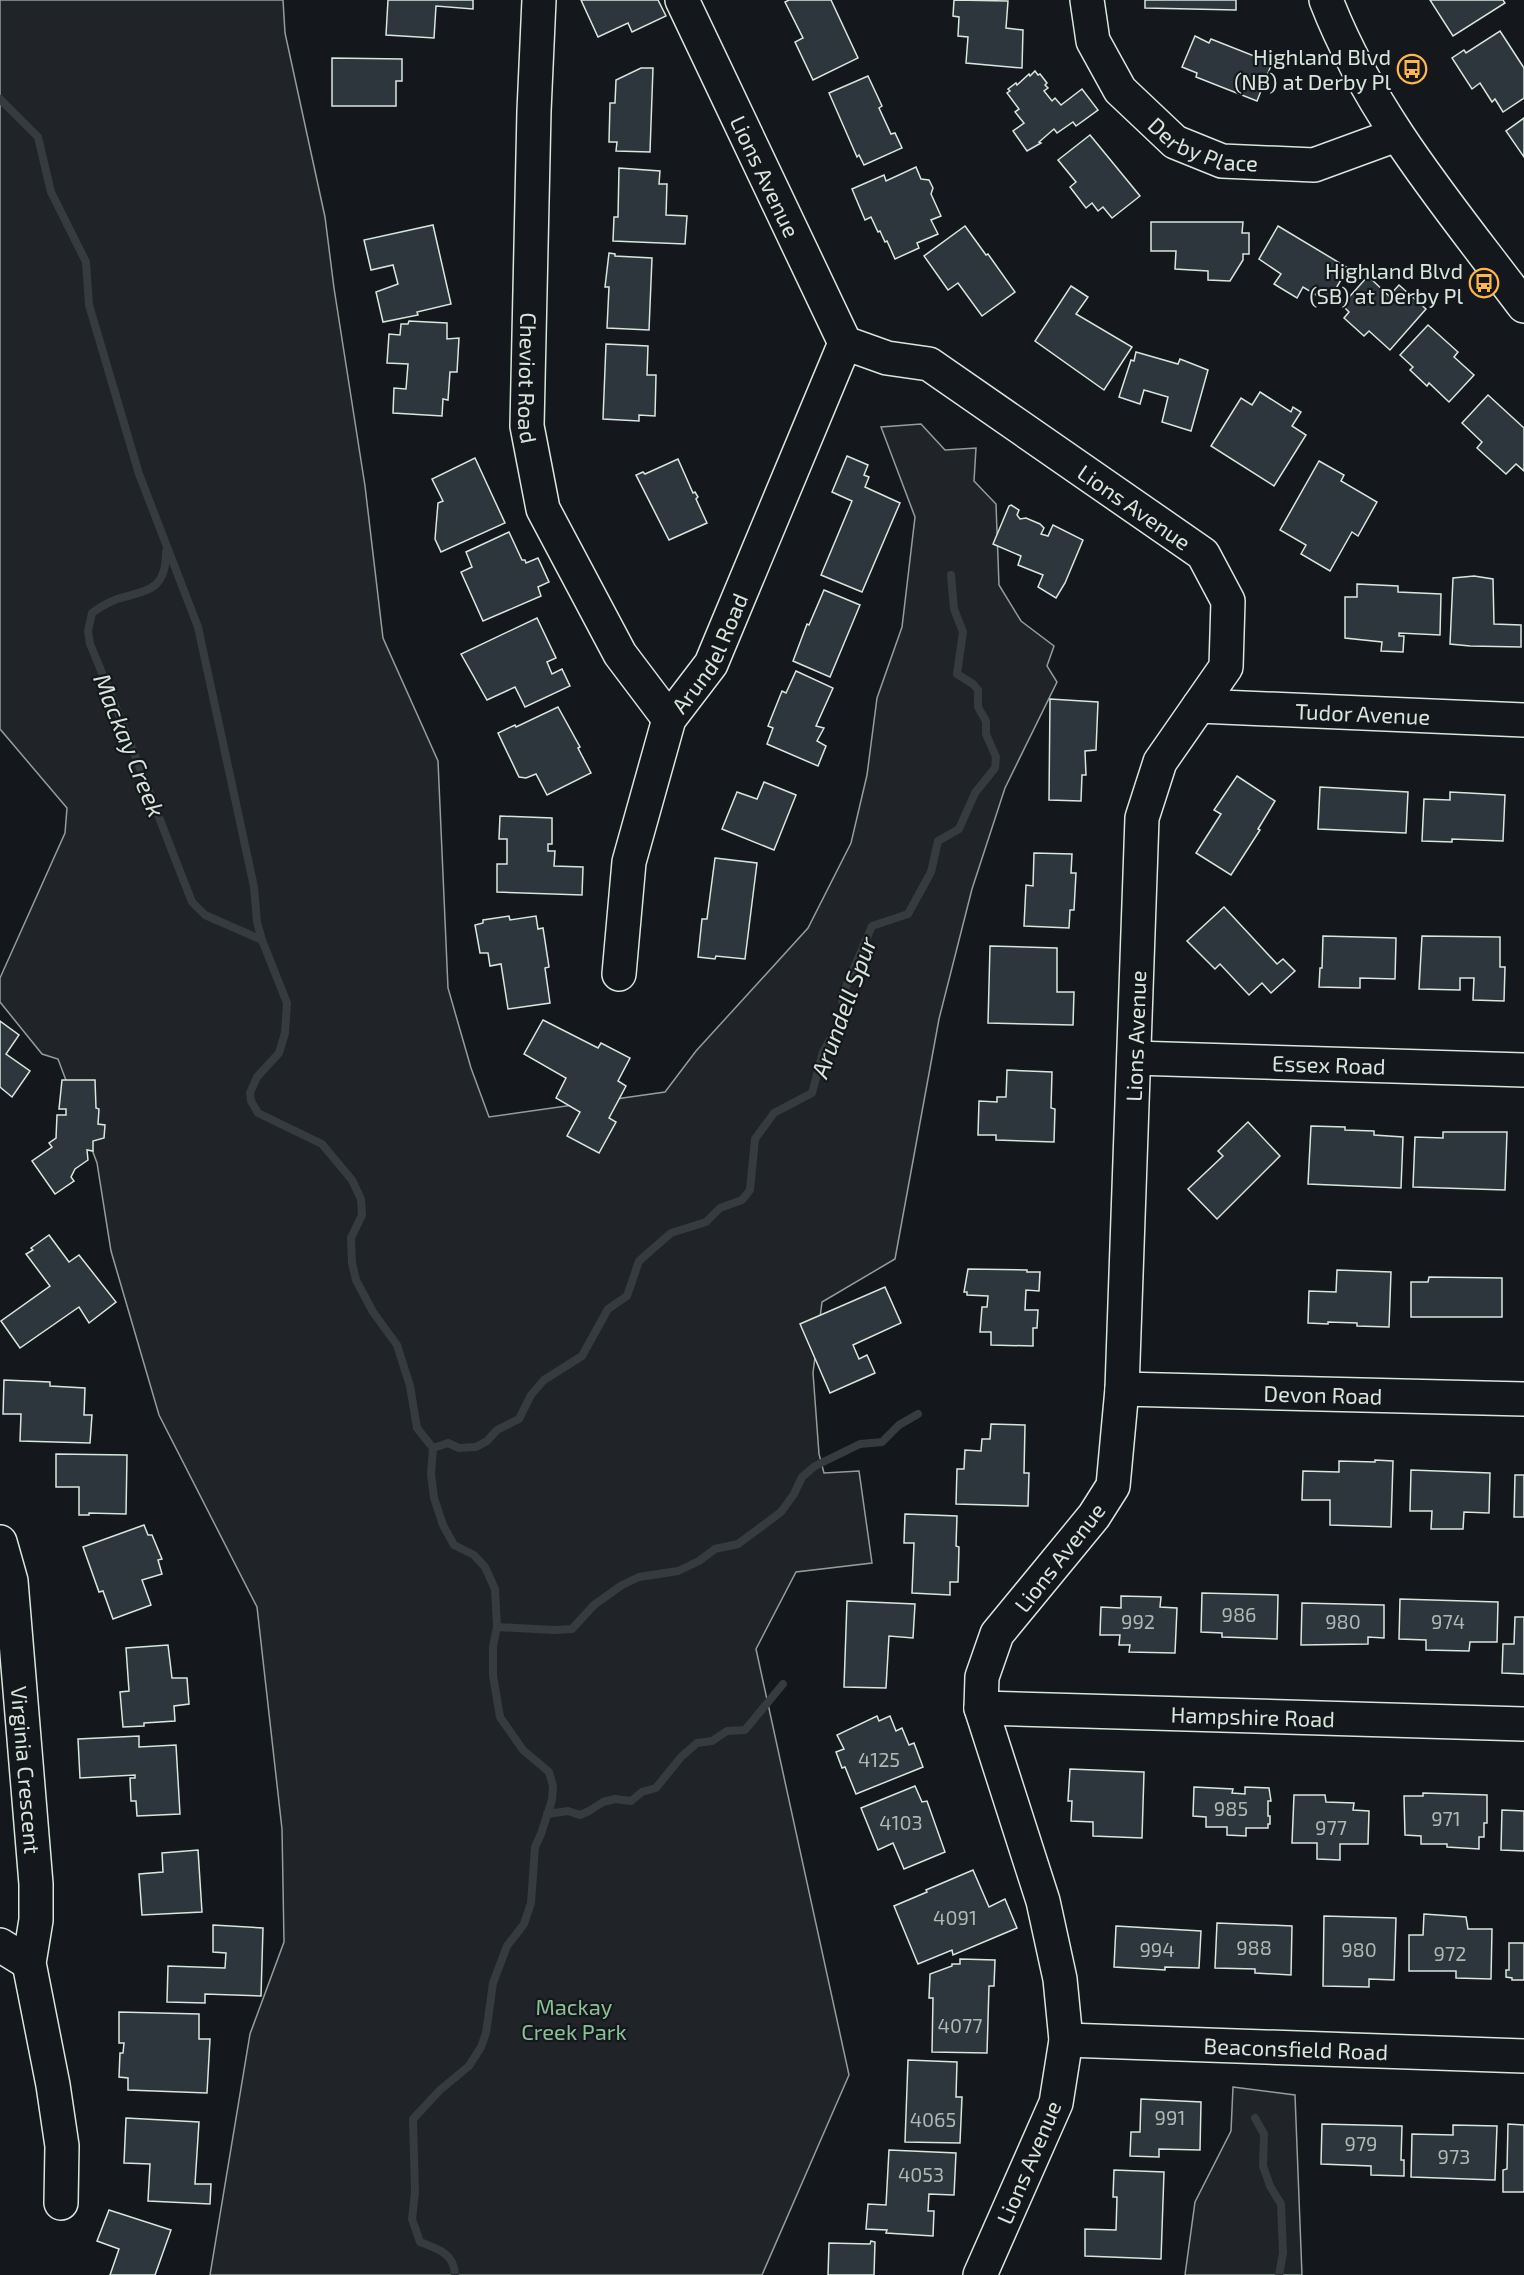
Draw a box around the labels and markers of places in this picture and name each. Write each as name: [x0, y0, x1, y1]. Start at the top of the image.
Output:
place label: Highland Blvd (NB) at Derby Pl: [1234, 43, 1391, 94]
bus stop icon: Highland Blvd (NB) at Derby Pl: [1396, 53, 1428, 85]
place label: Highland Blvd (SB) at Derby Pl: [1309, 257, 1463, 308]
bus stop icon: Highland Blvd (SB) at Derby Pl: [1468, 267, 1500, 299]

